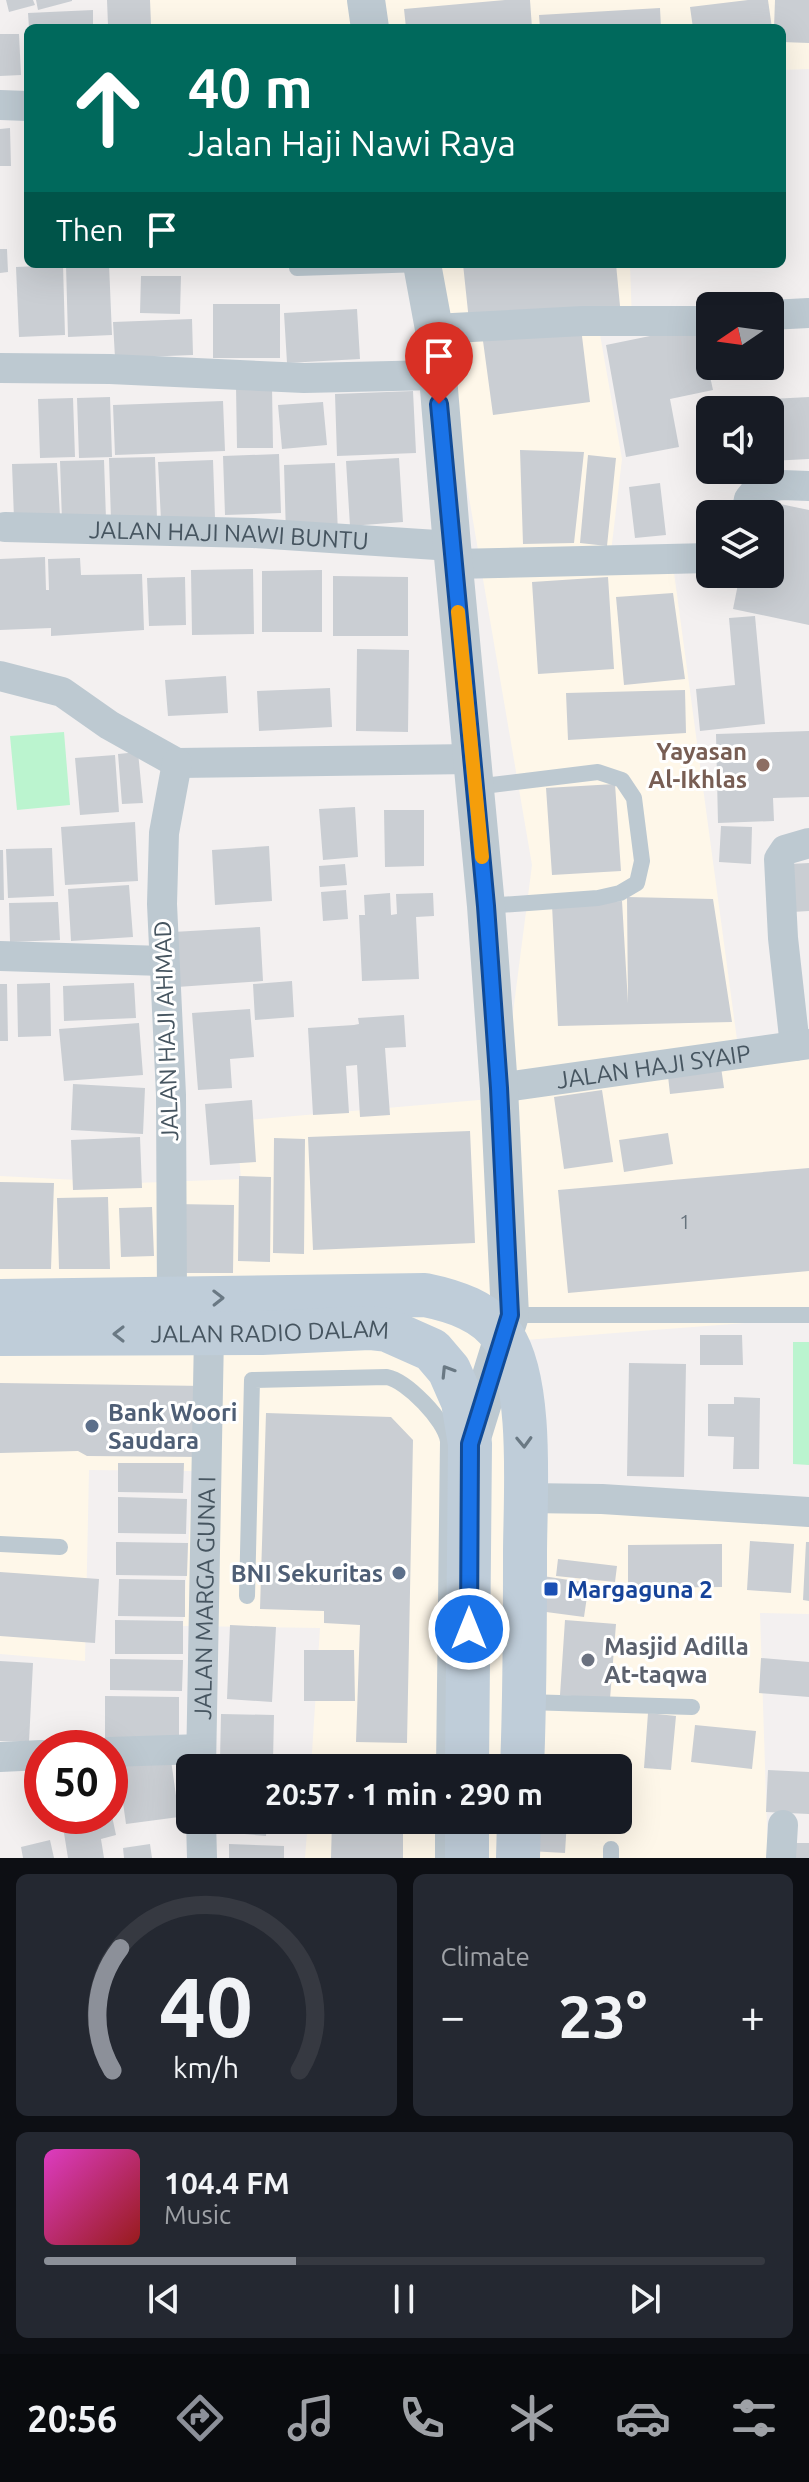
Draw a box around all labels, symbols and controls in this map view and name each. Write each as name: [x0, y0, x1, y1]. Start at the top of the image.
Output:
icon: ahead: [56, 56, 160, 160]
text: 40 m: [188, 56, 313, 119]
text: Jalan Haji Nawi Raya: [188, 122, 516, 163]
icon: arrive: [140, 208, 184, 252]
text: Then: [56, 213, 124, 247]
north arrow: [696, 292, 784, 380]
map controls: [696, 292, 784, 588]
pin: [405, 322, 473, 404]
icon: arrive: [417, 334, 461, 378]
button: sound: [696, 396, 784, 484]
button: layers: [696, 500, 784, 588]
street label: JALAN HAJI NAWI BUNTU: [89, 516, 370, 554]
place label: Yayasan Al-Ikhlas: [648, 738, 747, 793]
marker: Yayasan Al-Ikhlas: [754, 756, 772, 774]
street label: JALAN HAJI AHMAD: [149, 920, 183, 1142]
street label: JALAN HAJI SYAIP: [555, 1039, 752, 1093]
house number: 1: [679, 1210, 691, 1233]
one-way arrow: [212, 1290, 225, 1307]
street label: JALAN RADIO DALAM: [151, 1315, 391, 1347]
one-way arrow: [112, 1325, 125, 1343]
one-way arrow: [442, 1365, 457, 1379]
place label: Bank Woori Saudara: [108, 1399, 238, 1454]
marker: Bank Woori Saudara: [83, 1417, 101, 1435]
one-way arrow: [515, 1436, 533, 1449]
street label: JALAN MARGA GUNA I: [188, 1476, 220, 1720]
place label: BNI Sekuritas: [231, 1560, 383, 1587]
marker: BNI Sekuritas: [390, 1564, 408, 1582]
place label: Margaguna 2: [567, 1576, 713, 1603]
marker: Margaguna 2: [542, 1580, 560, 1598]
position arrow: [427, 1587, 511, 1671]
place label: Masjid Adilla At-taqwa: [604, 1633, 749, 1688]
marker: Masjid Adilla At-taqwa: [579, 1651, 597, 1669]
speed limit sign: 50: [24, 1730, 128, 1834]
text: 20:57 · 1 min · 290 m: [265, 1777, 543, 1811]
text: Climate: [441, 1942, 530, 1971]
text: 40: [159, 1959, 253, 2053]
text: 23°: [558, 1982, 647, 2049]
text: −: [441, 1991, 465, 2040]
text: +: [740, 1991, 765, 2040]
text: km/h: [173, 2051, 239, 2083]
text: 104.4 FM: [164, 2166, 290, 2200]
text: Music: [164, 2200, 231, 2229]
icon: previous: [142, 2277, 186, 2321]
icon: pause: [382, 2277, 426, 2321]
icon: next: [623, 2277, 667, 2321]
icon: directions: [172, 2390, 228, 2446]
icon: music: [283, 2390, 339, 2446]
icon: phone: [394, 2390, 450, 2446]
icon: climate: [504, 2390, 560, 2446]
icon: car: [615, 2390, 671, 2446]
icon: filters: [726, 2390, 782, 2446]
text: 20:56: [27, 2398, 117, 2439]

